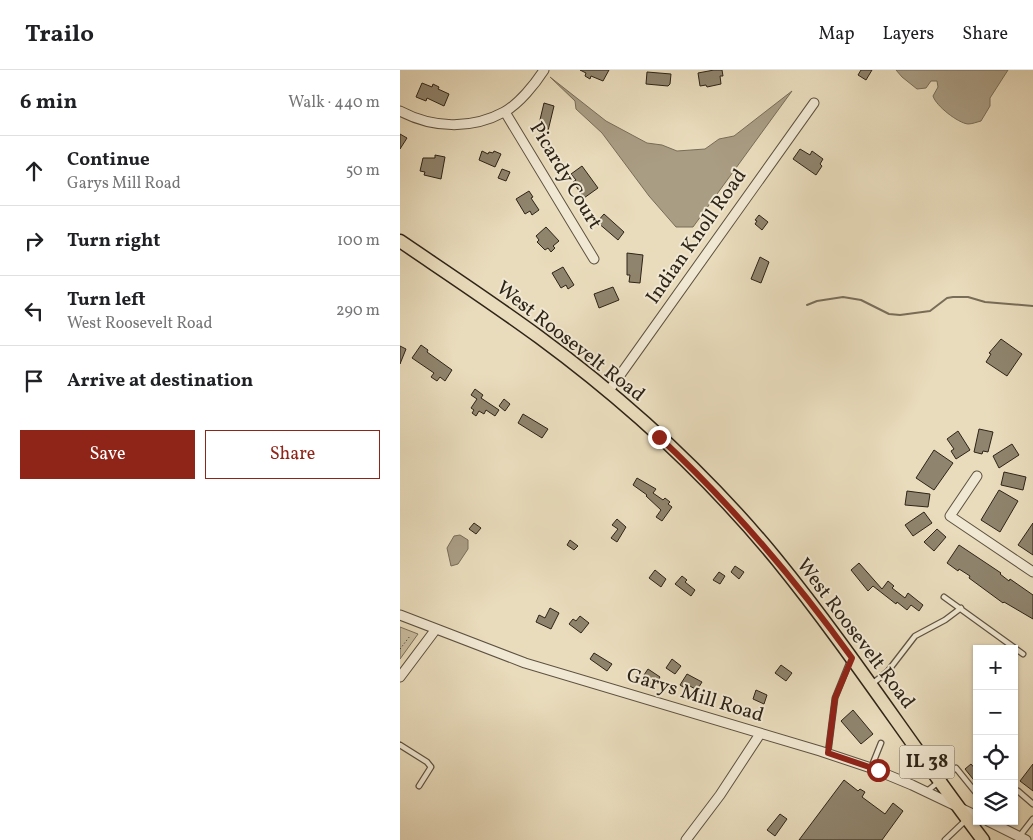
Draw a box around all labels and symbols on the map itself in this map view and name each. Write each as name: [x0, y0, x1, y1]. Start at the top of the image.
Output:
street label: Picardy Court: [522, 117, 608, 235]
street label: Indian Knoll Road: [640, 164, 754, 310]
street label: West Roosevelt Road: [490, 275, 650, 409]
route end: [648, 426, 671, 449]
street label: West Roosevelt Road: [789, 553, 921, 715]
street label: Garys Mill Road: [623, 662, 767, 730]
road number: IL 38: [900, 746, 954, 779]
route start: [867, 759, 890, 782]

